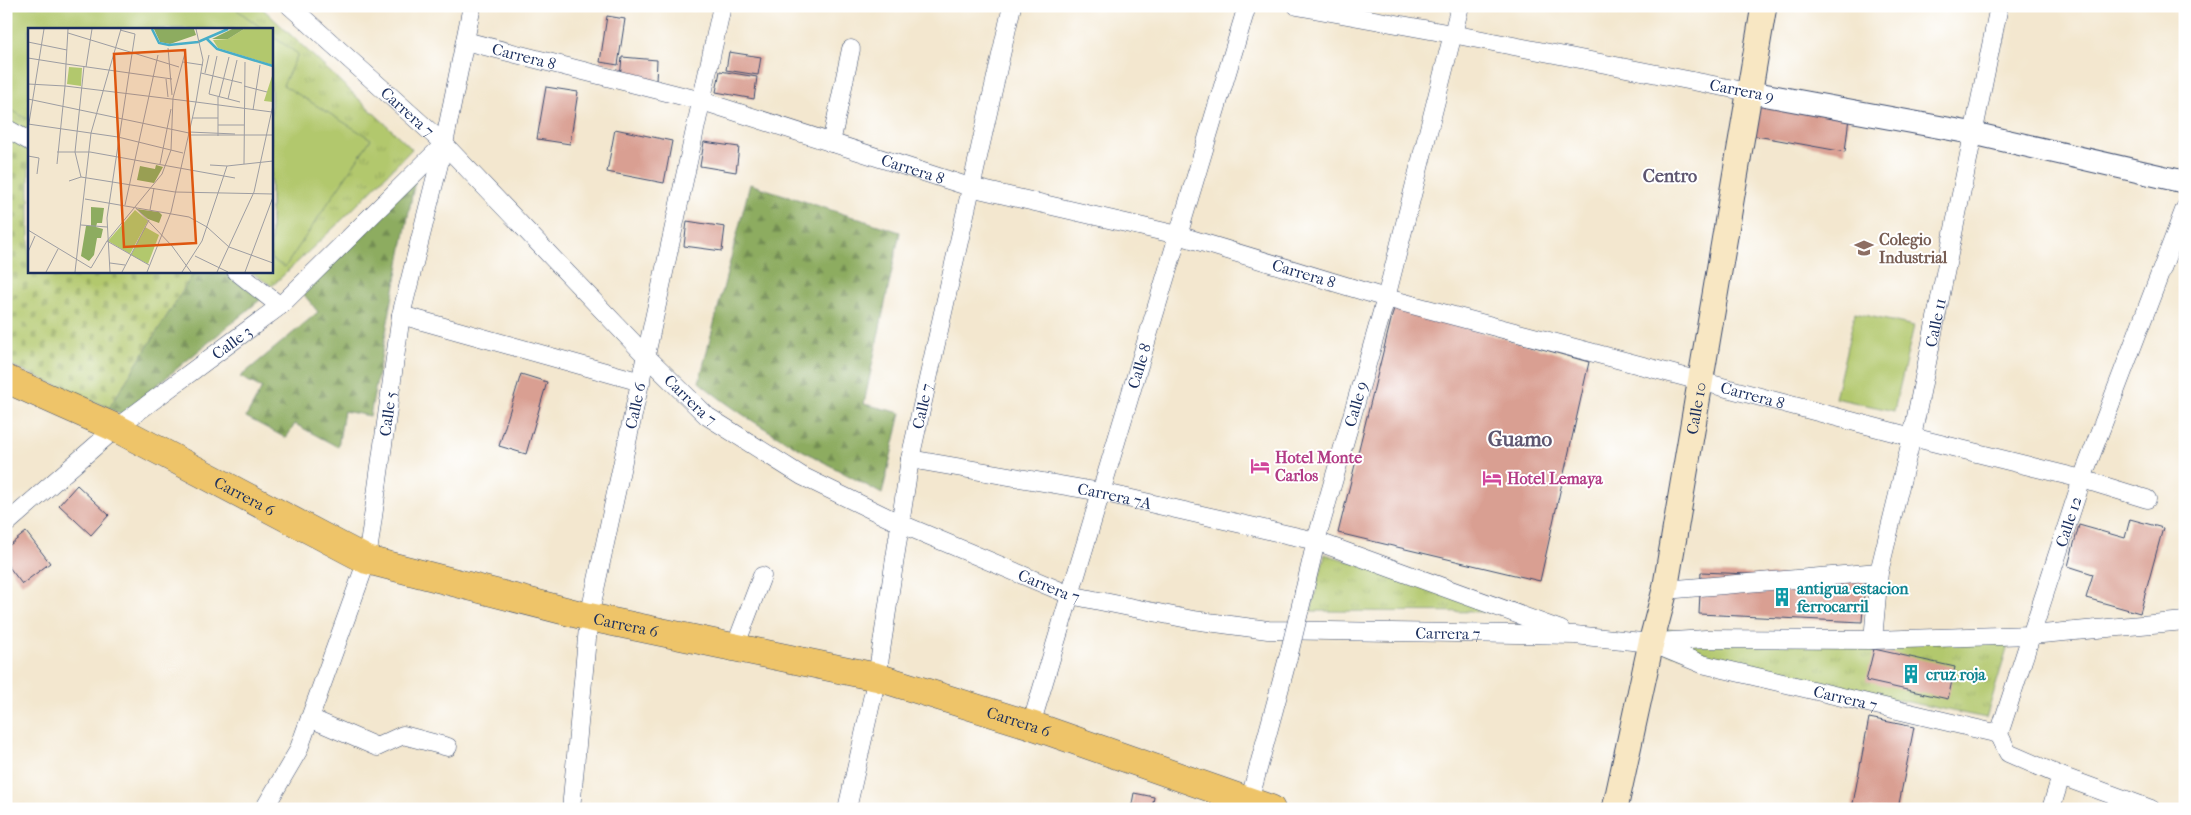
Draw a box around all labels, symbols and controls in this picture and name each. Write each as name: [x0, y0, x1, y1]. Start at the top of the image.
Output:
inset map: [28, 28, 272, 272]
street label: Carrera 8: [490, 39, 558, 74]
street label: Carrera 9: [1708, 75, 1776, 106]
street label: Carrera 7: [377, 83, 438, 141]
street label: Carrera 8: [879, 150, 947, 188]
district label: Centro: [1643, 166, 1697, 187]
place label: Colegio Industrial: [1879, 230, 1948, 267]
school or university icon: Colegio Industrial: [1853, 237, 1875, 259]
street label: Carrera 8: [1270, 255, 1338, 292]
street label: Calle 11: [1921, 296, 1950, 349]
street label: Calle 3: [208, 321, 256, 363]
street label: Calle 8: [1124, 341, 1155, 391]
street label: Carrera 7: [660, 371, 720, 430]
street label: Carrera 8: [1719, 378, 1787, 413]
street label: Calle 9: [1340, 379, 1372, 429]
street label: Calle 6: [621, 381, 650, 431]
street label: Calle 7: [908, 381, 937, 431]
street label: Calle 10: [1683, 381, 1710, 436]
street label: Calle 5: [375, 390, 400, 437]
district label: Guamo: [1488, 427, 1553, 451]
place label: Hotel Monte Carlos: [1275, 448, 1362, 485]
hotel icon: Hotel Monte Carlos: [1249, 455, 1271, 477]
hotel icon: Hotel Lemaya: [1481, 467, 1503, 489]
place label: Hotel Lemaya: [1507, 469, 1603, 489]
street label: Carrera 6: [211, 472, 279, 520]
street label: Carrera 7A: [1076, 479, 1154, 513]
street label: Calle 12: [2051, 494, 2086, 550]
street label: Carrera 7: [1015, 565, 1082, 607]
place label: antigua estacion ferrocarril: [1796, 579, 1909, 616]
building icon: antigua estacion ferrocarril: [1771, 586, 1793, 608]
street label: Carrera 6: [592, 609, 660, 641]
street label: Carrera 7: [1415, 623, 1481, 643]
building icon: cruz roja: [1900, 663, 1922, 685]
place label: cruz roja: [1926, 665, 1986, 684]
street label: Carrera 7: [1811, 682, 1879, 715]
street label: Carrera 6: [984, 703, 1053, 741]

